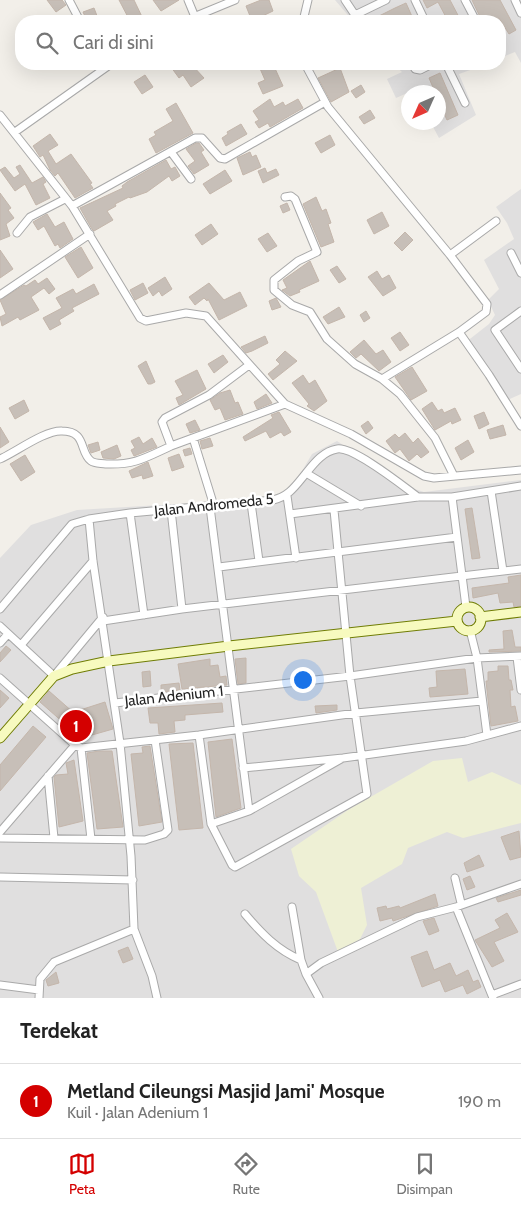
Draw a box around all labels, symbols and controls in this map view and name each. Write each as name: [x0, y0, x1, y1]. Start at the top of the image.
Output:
search box: [15, 15, 506, 70]
icon: search: [33, 29, 61, 57]
text: Cari di sini: [73, 31, 154, 54]
north arrow: [401, 85, 446, 130]
street label: Jalan Andromeda 5: [152, 490, 275, 520]
your location: [290, 667, 316, 693]
street label: Jalan Adenium 1: [123, 682, 224, 710]
pin: 1: [60, 707, 92, 745]
text: Terdekat: [20, 1018, 98, 1043]
text: Metland Cileungsi Masjid Jami' Mosque: [67, 1080, 384, 1103]
text: 1: [33, 1092, 39, 1111]
text: 190 m: [458, 1092, 501, 1111]
text: Kuil · Jalan Adenium 1: [67, 1103, 208, 1122]
tab: Peta: [68, 1150, 96, 1198]
tab: Rute: [232, 1150, 260, 1198]
tab: Disimpan: [396, 1150, 453, 1198]

